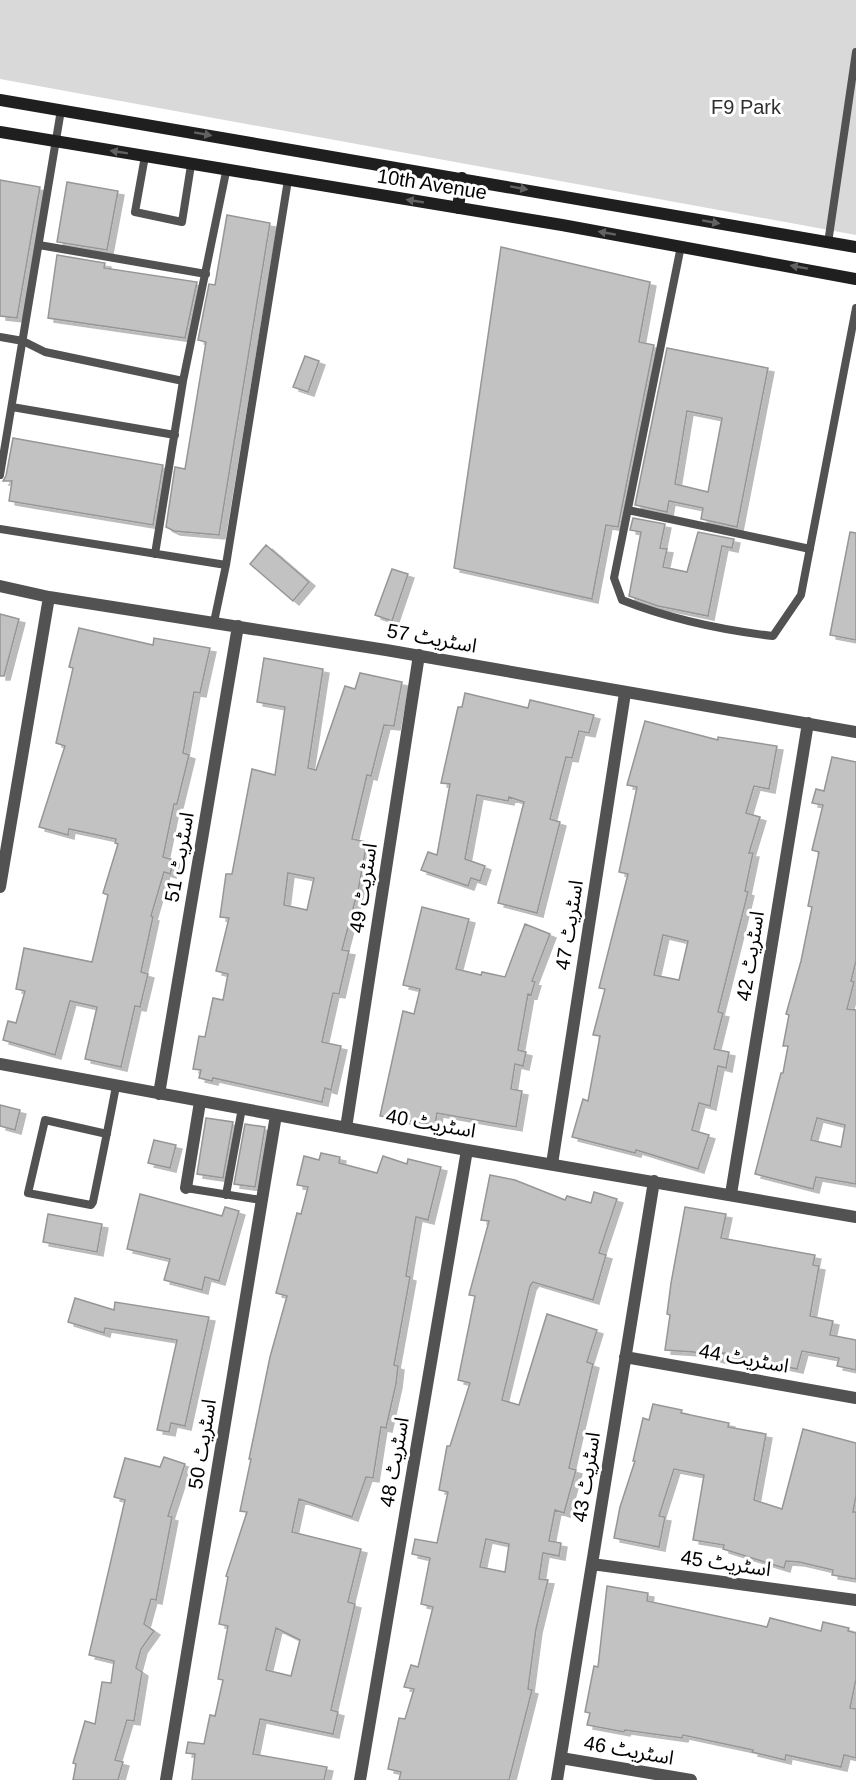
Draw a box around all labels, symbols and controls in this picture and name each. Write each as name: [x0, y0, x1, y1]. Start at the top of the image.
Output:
park label: F9 Park: [711, 96, 782, 118]
one-way arrow: [193, 130, 212, 139]
one-way arrow: [109, 147, 128, 156]
street label: 10th Avenue: [376, 164, 488, 204]
one-way arrow: [510, 184, 529, 193]
one-way arrow: [405, 196, 424, 205]
one-way arrow: [702, 218, 721, 227]
one-way arrow: [597, 228, 616, 237]
one-way arrow: [789, 262, 808, 271]
street label: اسٹریٹ 57: [385, 619, 479, 658]
street label: اسٹریٹ 51: [160, 810, 199, 904]
street label: اسٹریٹ 49: [345, 841, 382, 935]
street label: اسٹریٹ 47: [551, 878, 588, 972]
street label: اسٹریٹ 42: [732, 909, 769, 1003]
street label: اسٹریٹ 40: [384, 1104, 478, 1143]
street label: اسٹریٹ 44: [697, 1339, 791, 1378]
street label: اسٹریٹ 50: [184, 1397, 221, 1491]
street label: اسٹریٹ 48: [375, 1415, 414, 1509]
street label: اسٹریٹ 43: [568, 1430, 605, 1524]
street label: اسٹریٹ 45: [679, 1546, 773, 1581]
street label: اسٹریٹ 46: [582, 1731, 676, 1770]

